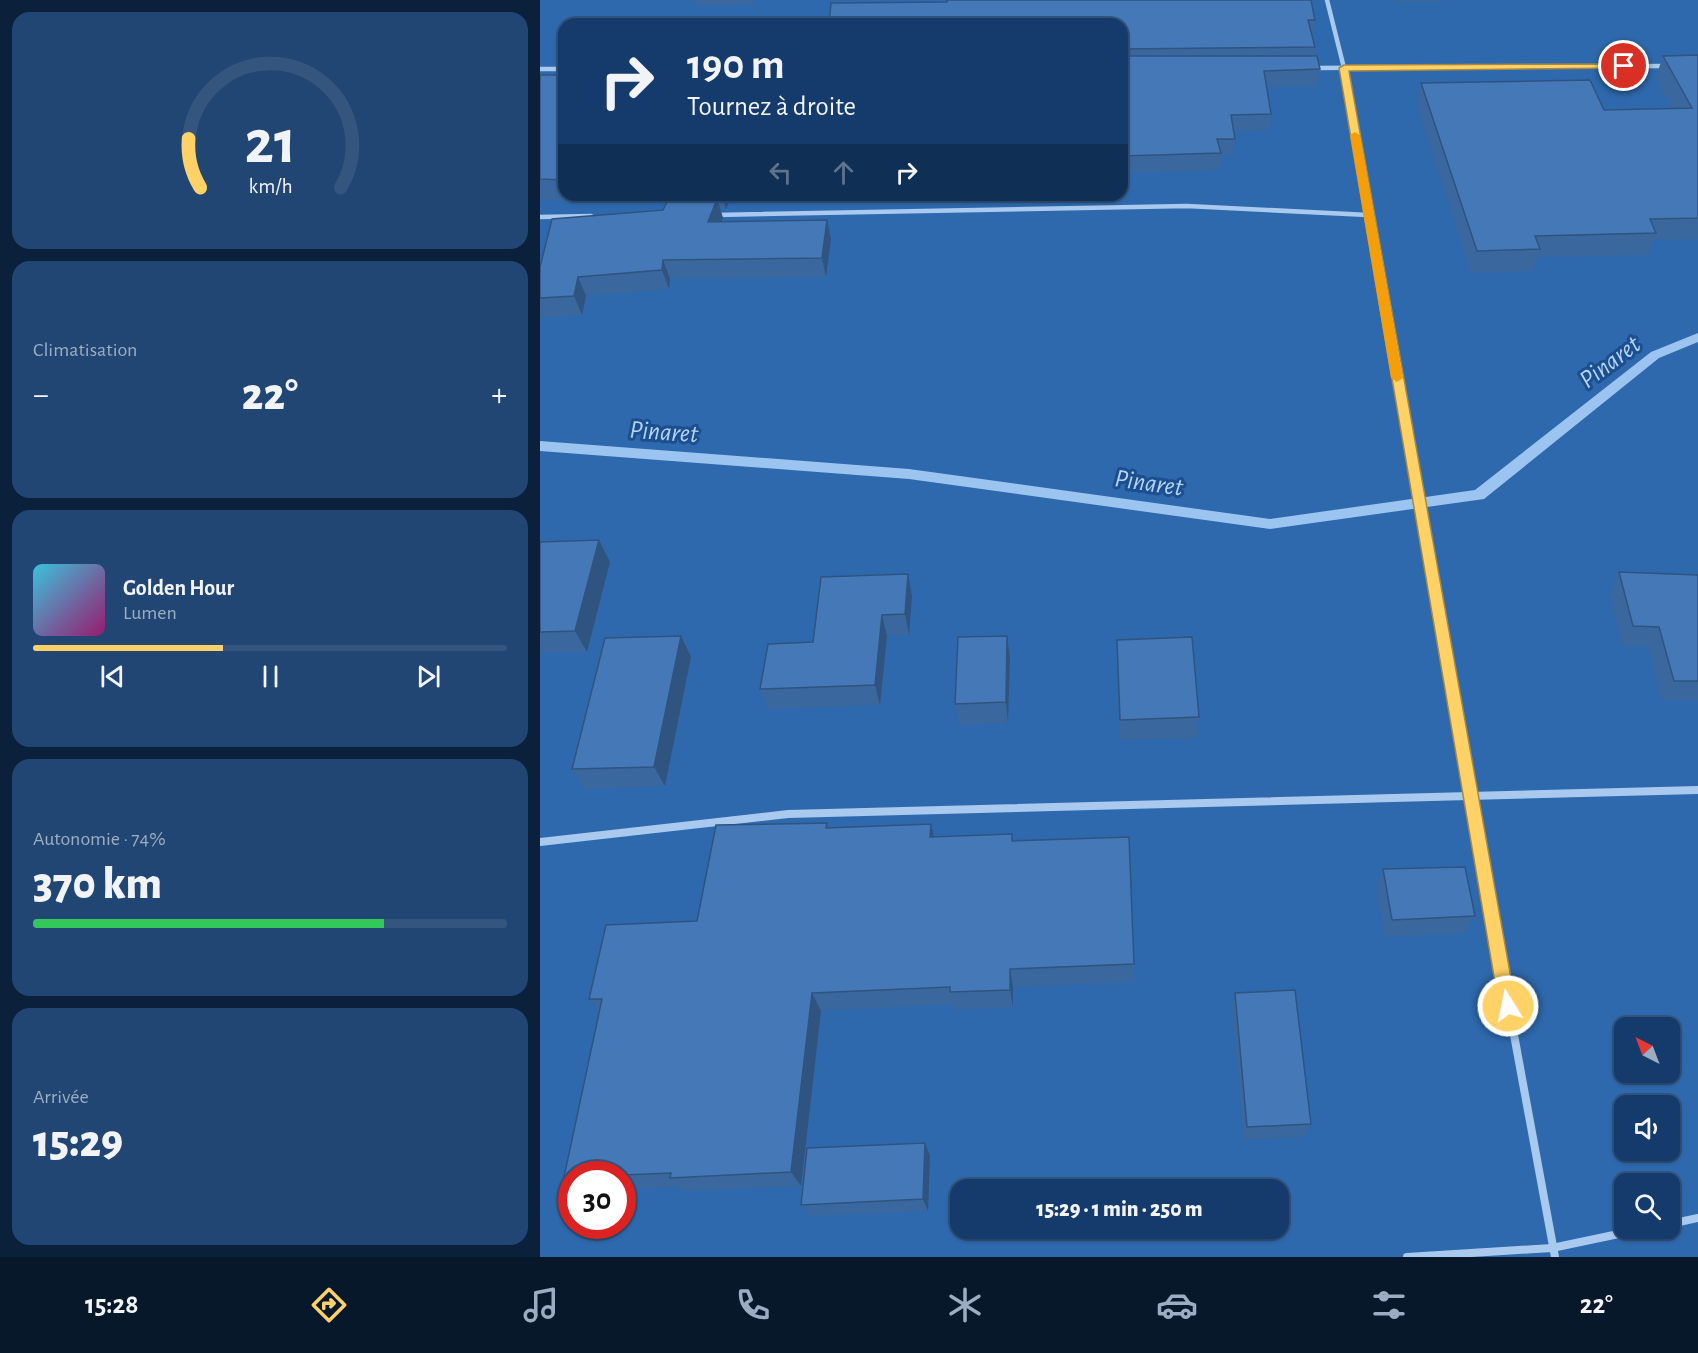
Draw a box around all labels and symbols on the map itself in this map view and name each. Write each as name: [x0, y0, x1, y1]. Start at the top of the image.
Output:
pin: [1598, 40, 1649, 91]
water label: Pinaret: [1575, 331, 1646, 393]
water label: Pinaret: [629, 417, 700, 447]
water label: Pinaret: [1113, 465, 1185, 501]
position arrow: [1476, 974, 1540, 1038]
north arrow: [1614, 1017, 1680, 1083]
speed limit sign: 30: [558, 1161, 636, 1239]

